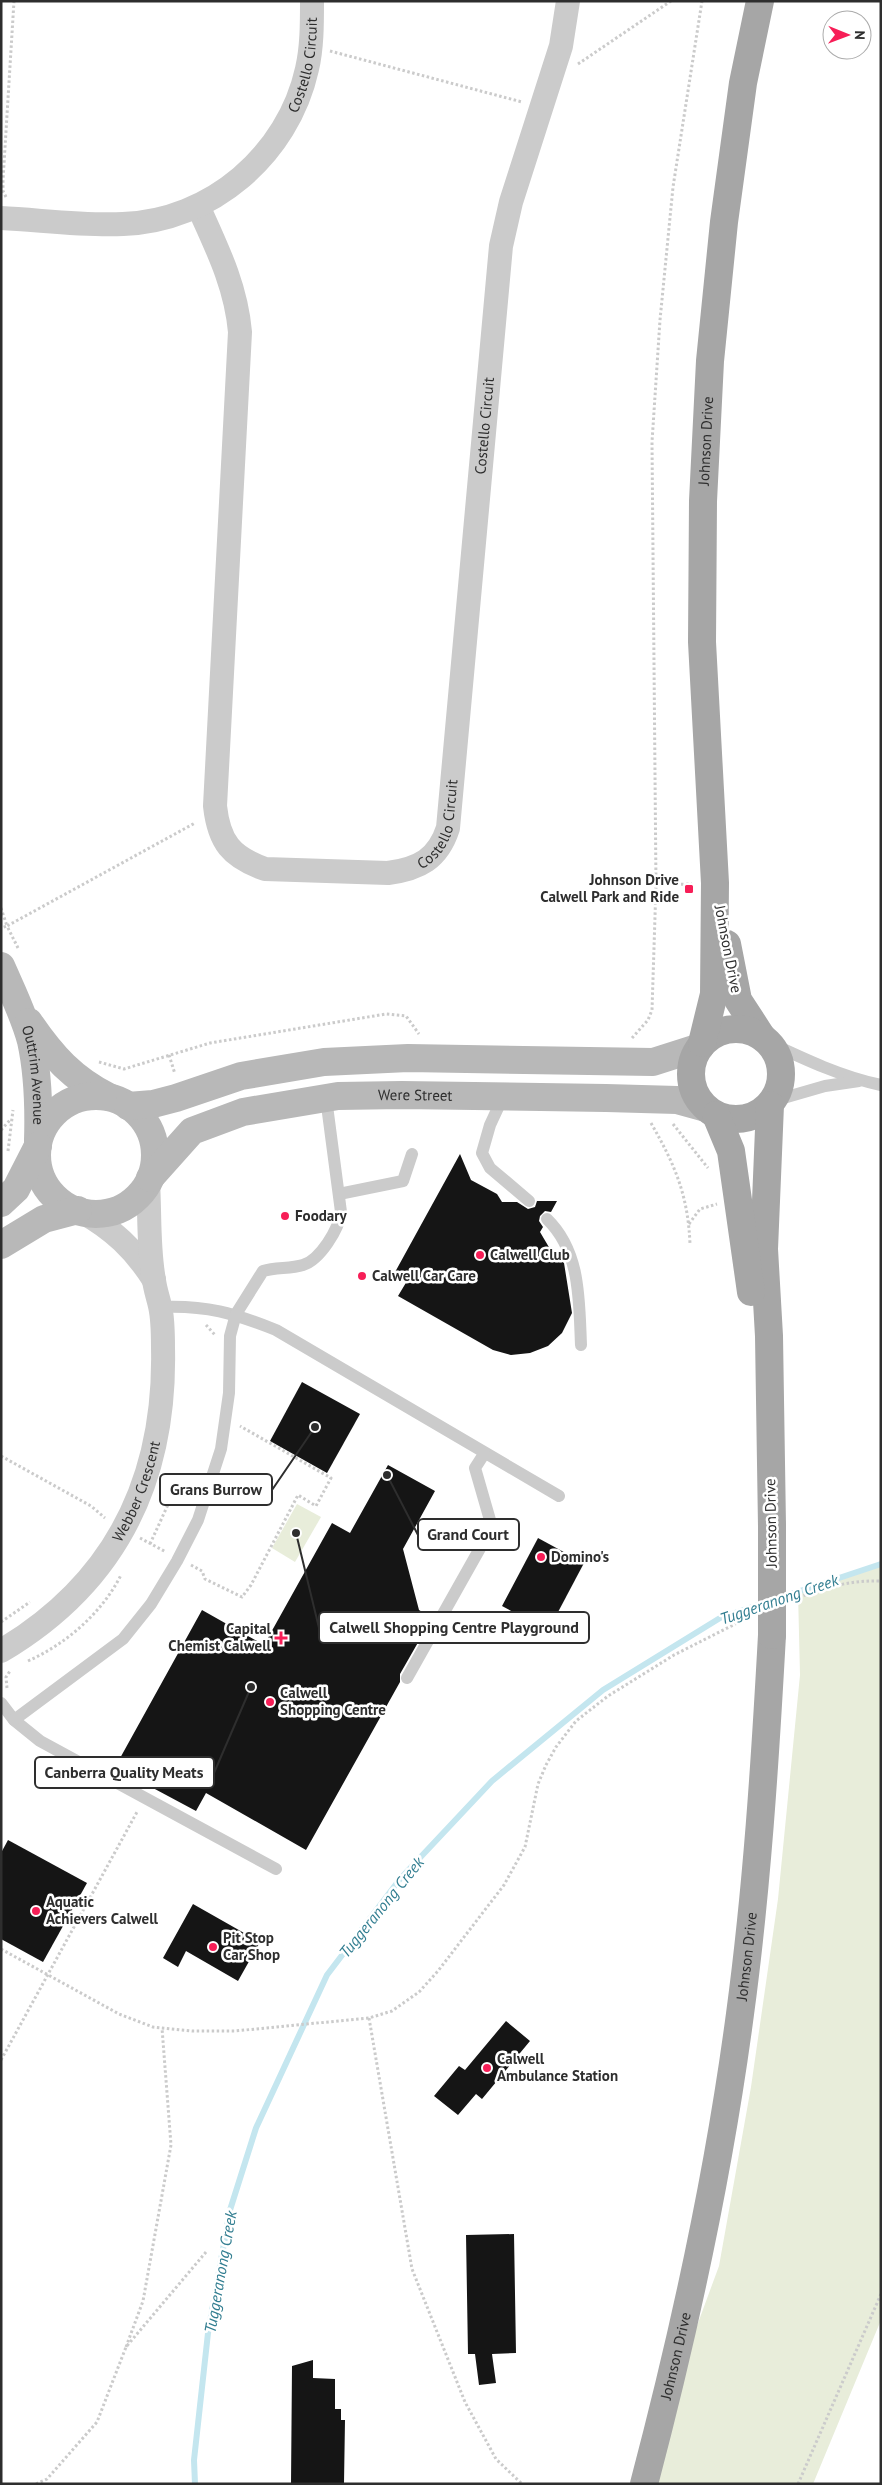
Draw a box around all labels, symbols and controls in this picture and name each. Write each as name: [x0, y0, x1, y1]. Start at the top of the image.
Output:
north arrow: [822, 10, 872, 60]
street label: Costello Circuit: [283, 17, 321, 116]
text: N: [851, 30, 869, 40]
street label: Costello Circuit: [470, 376, 498, 475]
street label: Johnson Drive: [694, 396, 717, 487]
street label: Costello Circuit: [413, 779, 461, 873]
place label: Johnson Drive Calwell Park and Ride: [540, 870, 679, 906]
marker: Johnson Drive Calwell Park and Ride: [683, 883, 695, 895]
street label: Johnson Drive: [710, 902, 746, 994]
street label: Outtrim Avenue: [18, 1023, 48, 1125]
street label: Were Street: [378, 1085, 453, 1105]
place label: Foodary: [295, 1206, 348, 1225]
marker: Foodary: [279, 1210, 291, 1222]
place label: Calwell Club: [490, 1245, 570, 1264]
marker: Calwell Club: [474, 1249, 486, 1261]
place label: Calwell Car Care: [372, 1266, 476, 1285]
marker: Calwell Car Care: [356, 1270, 368, 1282]
street label: Webber Crescent: [108, 1439, 164, 1545]
callout: Grans Burrow: [160, 1474, 272, 1505]
street label: Johnson Drive: [760, 1478, 781, 1569]
text: Grans Burrow: [170, 1479, 263, 1499]
callout: Grand Court: [418, 1519, 519, 1550]
text: Grand Court: [427, 1524, 509, 1544]
place label: Domino's: [551, 1547, 609, 1566]
marker: Domino's: [535, 1551, 547, 1563]
water label: Tuggeranong Creek: [717, 1569, 842, 1629]
callout: Calwell Shopping Centre Playground: [319, 1612, 589, 1643]
text: Calwell Shopping Centre Playground: [329, 1617, 579, 1637]
place label: Capital Chemist Calwell: [168, 1619, 272, 1655]
marker: Capital Chemist Calwell: [275, 1632, 287, 1644]
place label: Calwell Shopping Centre: [280, 1683, 386, 1719]
marker: Calwell Shopping Centre: [264, 1696, 276, 1708]
callout: Canberra Quality Meats: [35, 1757, 214, 1788]
text: Canberra Quality Meats: [45, 1762, 204, 1782]
water label: Tuggeranong Creek: [334, 1852, 428, 1961]
place label: Aquatic Achievers Calwell: [46, 1892, 159, 1928]
marker: Aquatic Achievers Calwell: [30, 1905, 42, 1917]
street label: Johnson Drive: [732, 1911, 761, 2003]
place label: Pit Stop Car Shop: [223, 1928, 280, 1964]
marker: Pit Stop Car Shop: [207, 1941, 219, 1953]
place label: Calwell Ambulance Station: [497, 2049, 618, 2085]
marker: Calwell Ambulance Station: [481, 2062, 493, 2074]
water label: Tuggeranong Creek: [199, 2208, 241, 2335]
street label: Johnson Drive: [656, 2310, 695, 2402]

